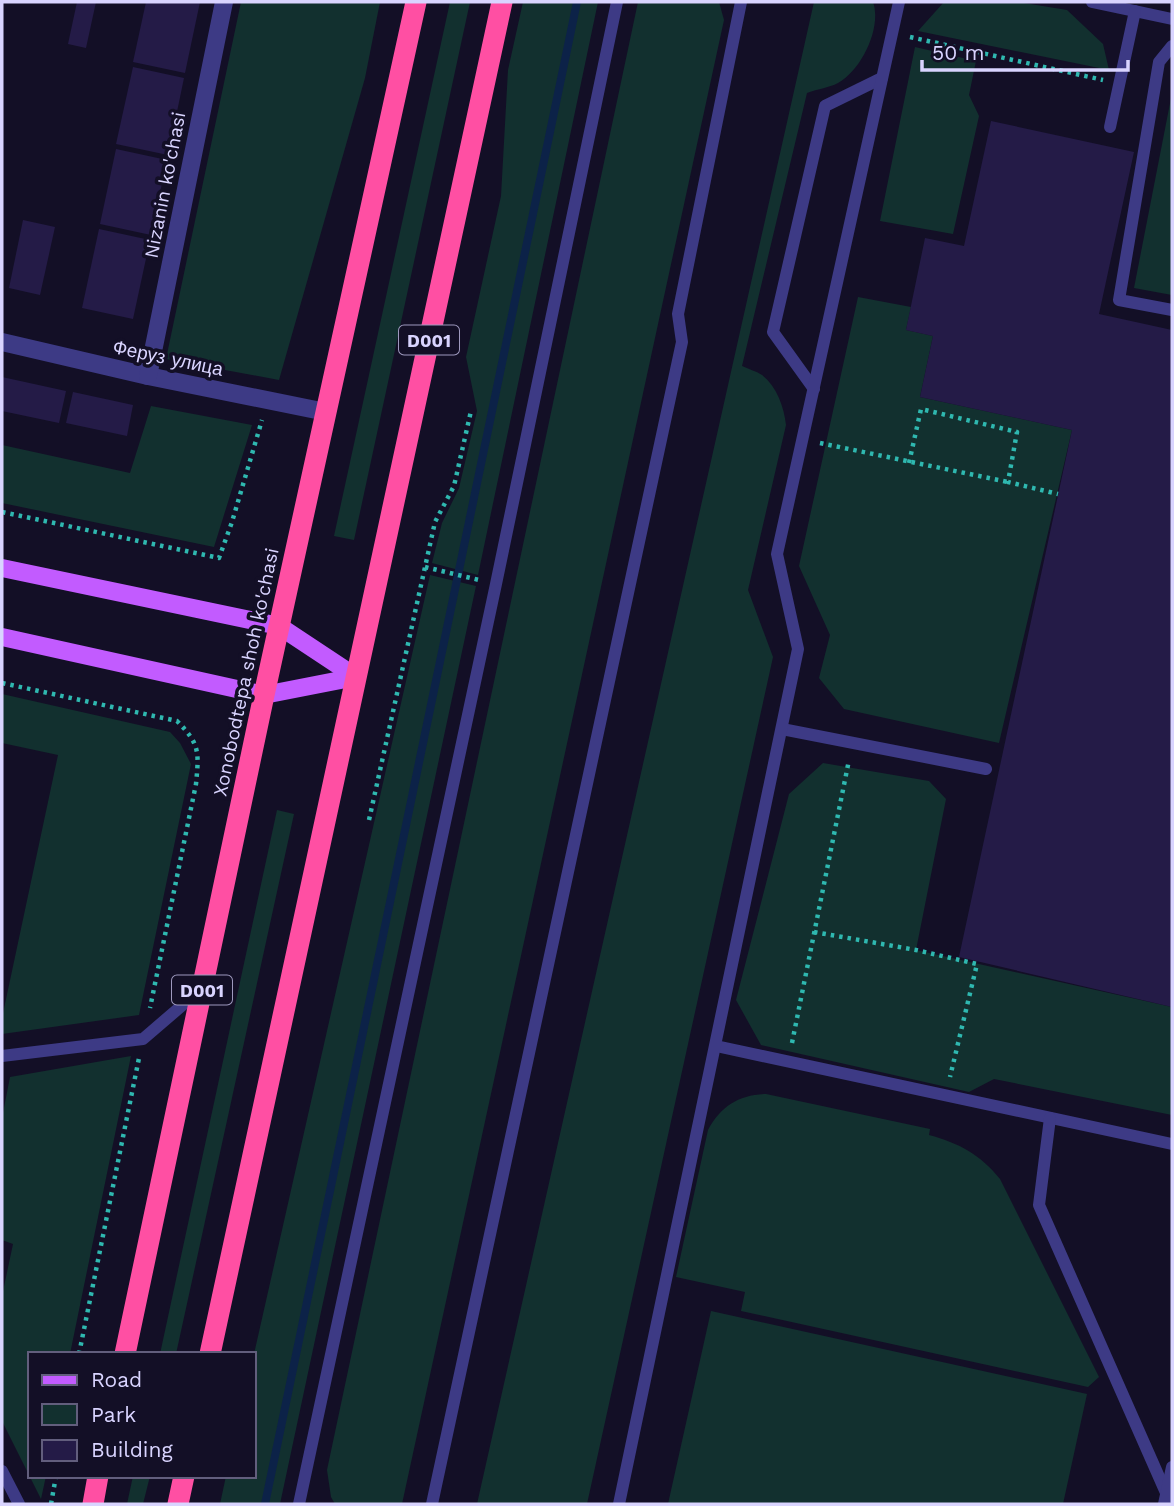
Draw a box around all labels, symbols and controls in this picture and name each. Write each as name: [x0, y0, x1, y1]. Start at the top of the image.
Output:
scale bar: [922, 28, 1128, 72]
text: 50 m: [932, 40, 984, 65]
street label: Nizanin ko'chasi: [140, 110, 190, 260]
road number: D001: [399, 326, 459, 354]
street label: Феруз улица: [111, 335, 226, 381]
street label: Xonobodtepa shoh ko'chasi: [208, 546, 284, 798]
road number: D001: [172, 975, 232, 1004]
legend: [28, 1352, 256, 1478]
text: Road: [91, 1367, 142, 1392]
text: Park: [91, 1402, 136, 1427]
text: Building: [91, 1437, 173, 1462]

